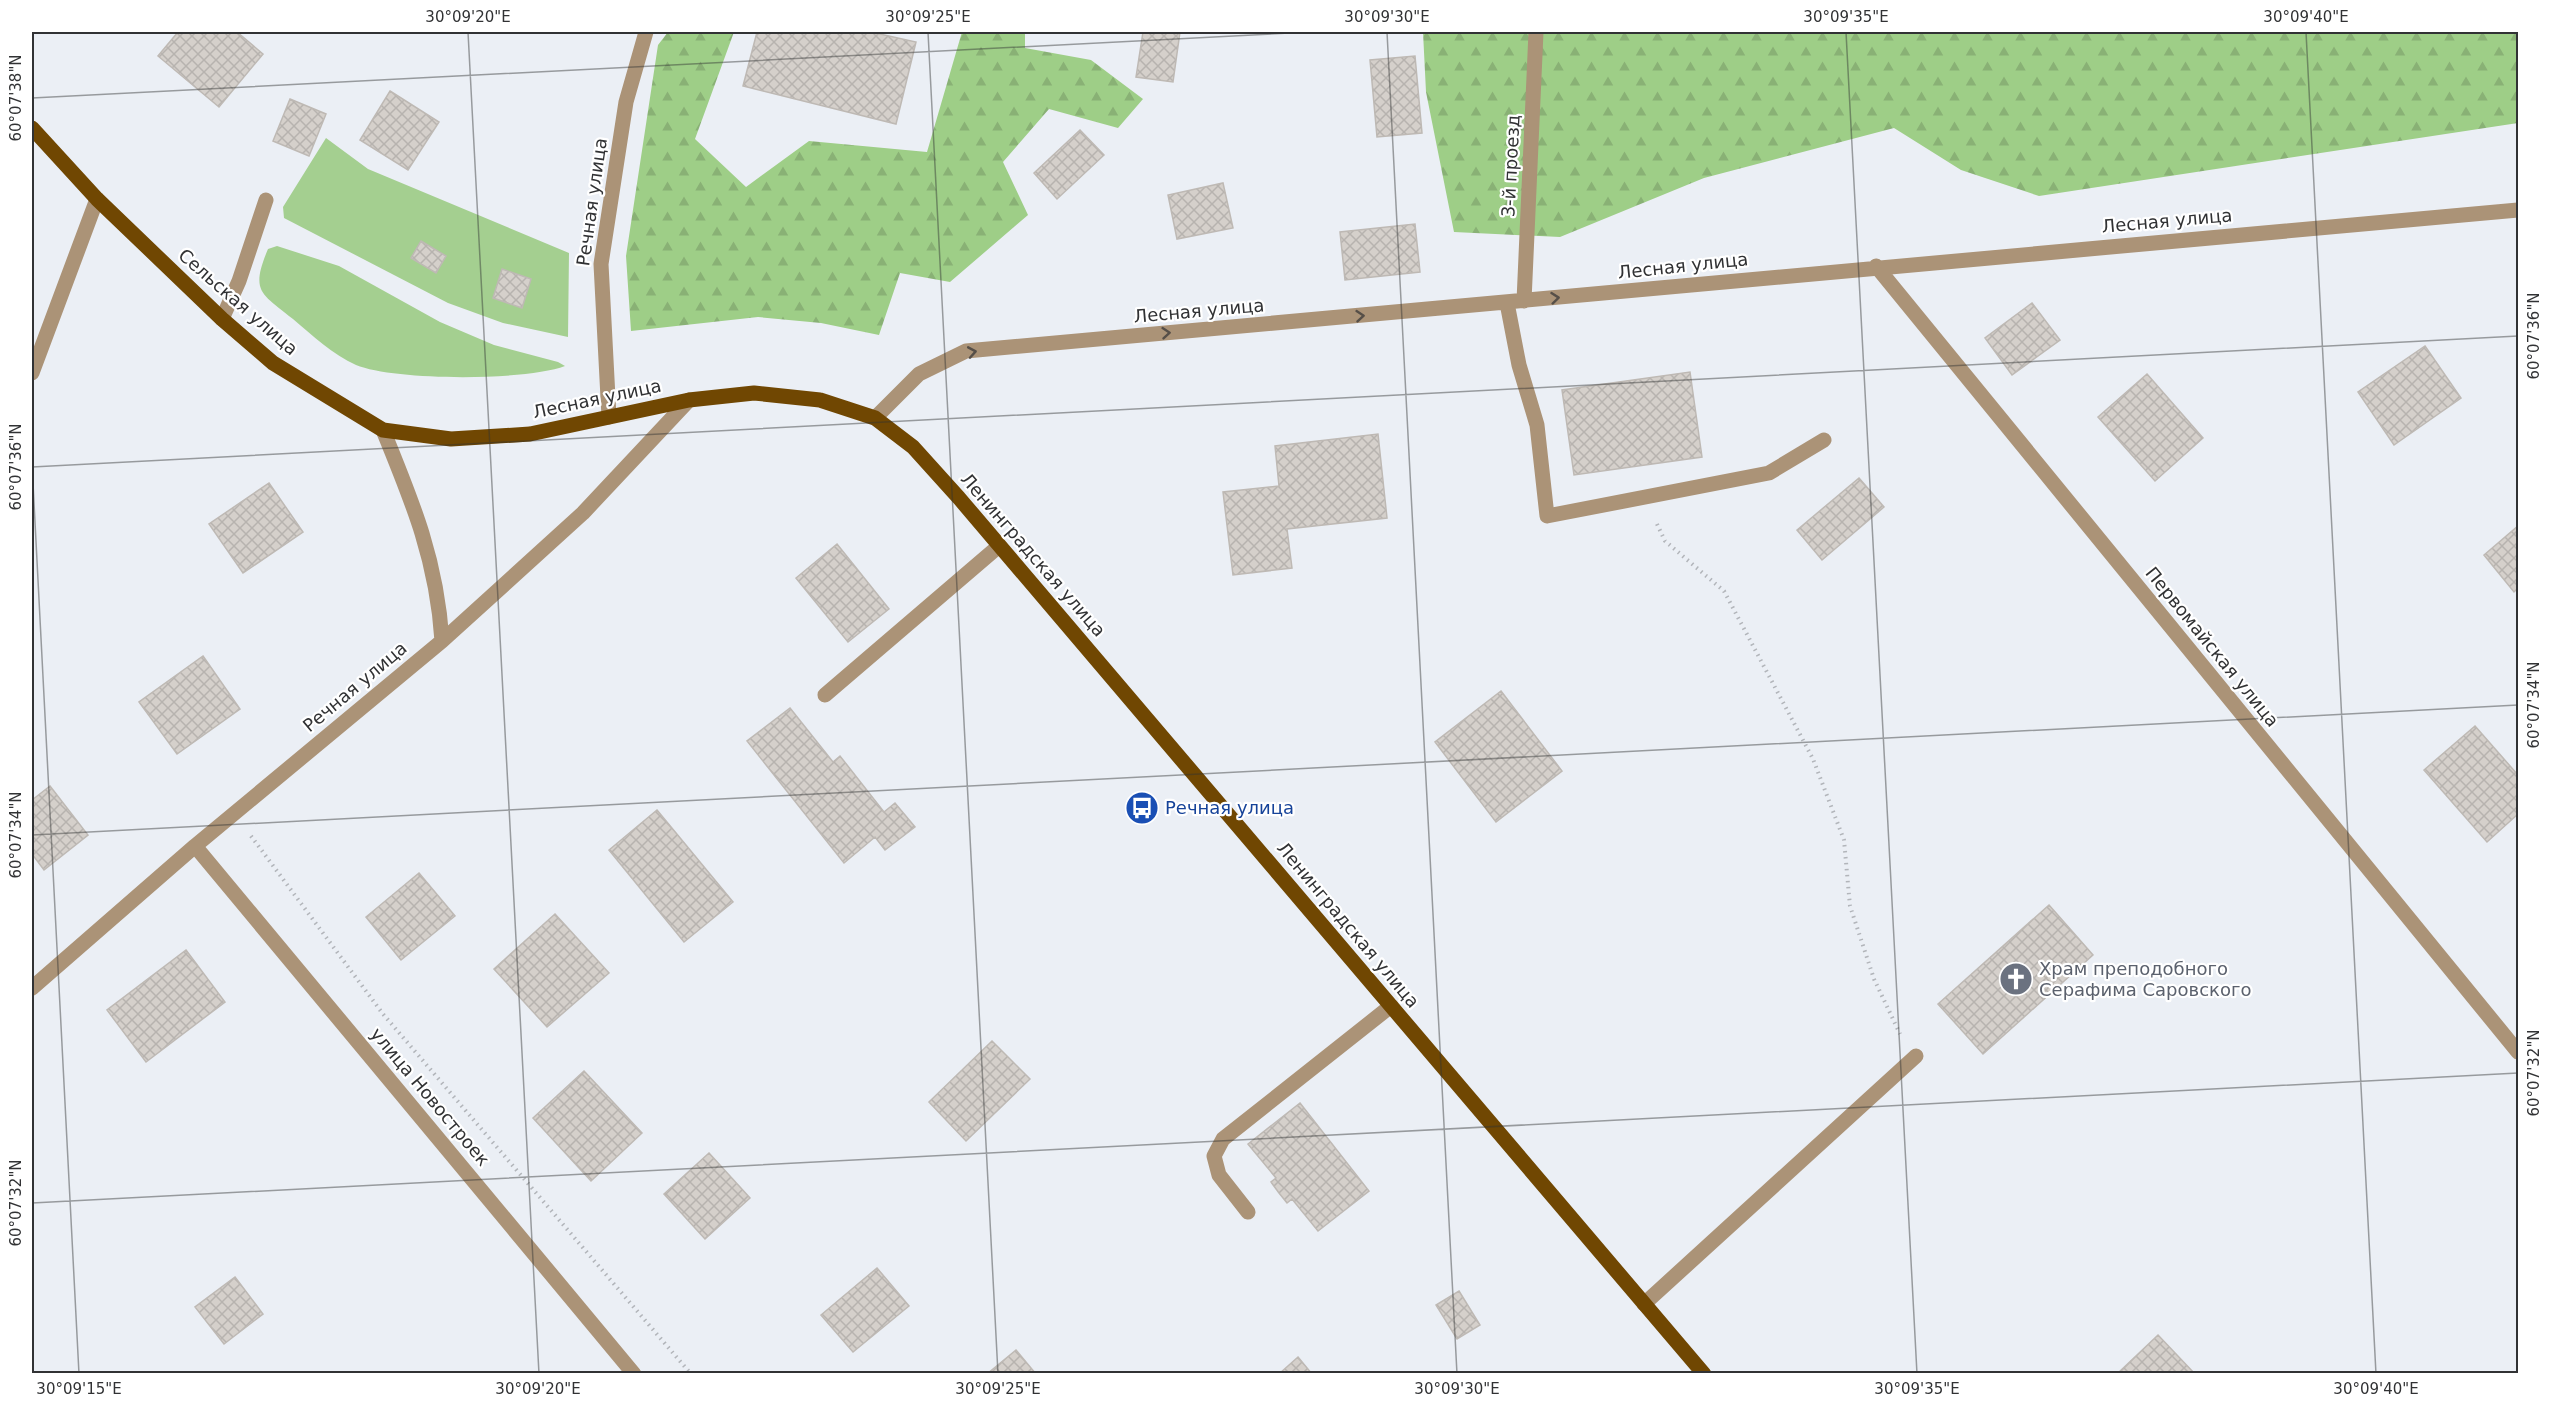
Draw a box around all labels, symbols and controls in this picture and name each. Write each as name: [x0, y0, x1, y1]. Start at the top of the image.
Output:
text: 30°09'20"E: [425, 8, 511, 26]
text: 30°09'25"E: [885, 8, 971, 26]
text: 30°09'30"E: [1344, 8, 1430, 26]
text: 30°09'35"E: [1803, 8, 1889, 26]
text: 30°09'40"E: [2263, 8, 2349, 26]
text: 60°07'38"N: [7, 54, 25, 142]
street label: 3-й проезд: [1497, 114, 1524, 218]
street label: Речная улица: [572, 137, 611, 267]
street label: Лесная улица: [2101, 204, 2233, 237]
street label: Сельская улица: [174, 244, 302, 359]
street label: Лесная улица: [1617, 248, 1749, 283]
one-way arrow: [1550, 292, 1559, 305]
text: 60°07'36"N: [2525, 292, 2543, 380]
street label: Лесная улица: [1133, 294, 1265, 327]
one-way arrow: [1356, 310, 1365, 323]
one-way arrow: [1162, 327, 1171, 340]
one-way arrow: [967, 346, 977, 358]
street label: Лесная улица: [531, 375, 663, 422]
text: 60°07'36"N: [7, 423, 25, 511]
street label: Ленинградская улица: [957, 469, 1110, 641]
street label: Первомайская улица: [2141, 563, 2283, 731]
street label: Речная улица: [298, 637, 411, 736]
text: 60°07'34"N: [2525, 661, 2543, 749]
bus stop icon: Речная улица: [1124, 790, 1160, 826]
text: 60°07'34"N: [7, 791, 25, 879]
place label: Речная улица: [1165, 797, 1294, 818]
street label: Ленинградская улица: [1273, 838, 1424, 1012]
place label: Храм преподобного Серафима Саровского: [2039, 958, 2251, 1000]
church icon: Храм преподобного Серафима Саровского: [1998, 961, 2034, 997]
street label: улица Новостроек: [366, 1023, 494, 1170]
text: 60°07'32"N: [2525, 1029, 2543, 1117]
text: 60°07'32"N: [7, 1159, 25, 1247]
text: 30°09'15"E: [36, 1380, 122, 1398]
text: 30°09'20"E: [495, 1380, 581, 1398]
text: 30°09'25"E: [955, 1380, 1041, 1398]
text: 30°09'30"E: [1414, 1380, 1500, 1398]
text: 30°09'35"E: [1874, 1380, 1960, 1398]
text: 30°09'40"E: [2333, 1380, 2419, 1398]

